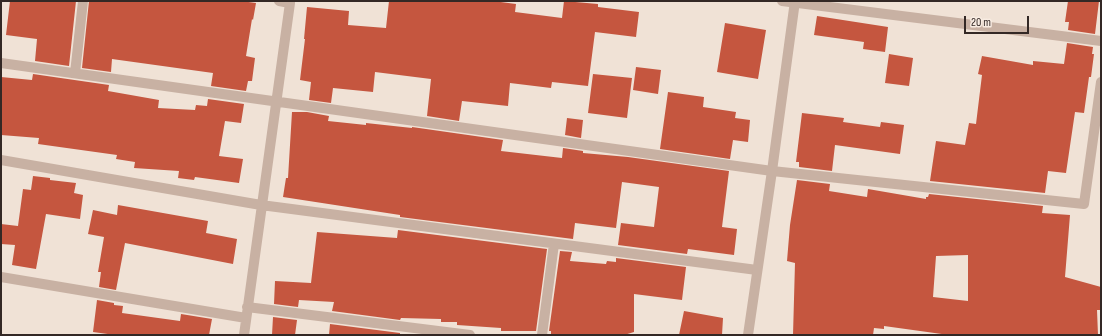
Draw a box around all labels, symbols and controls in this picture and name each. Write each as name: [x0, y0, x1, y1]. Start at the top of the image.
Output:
scale bar: [966, 8, 1031, 34]
text: 20 m: [971, 15, 991, 30]

